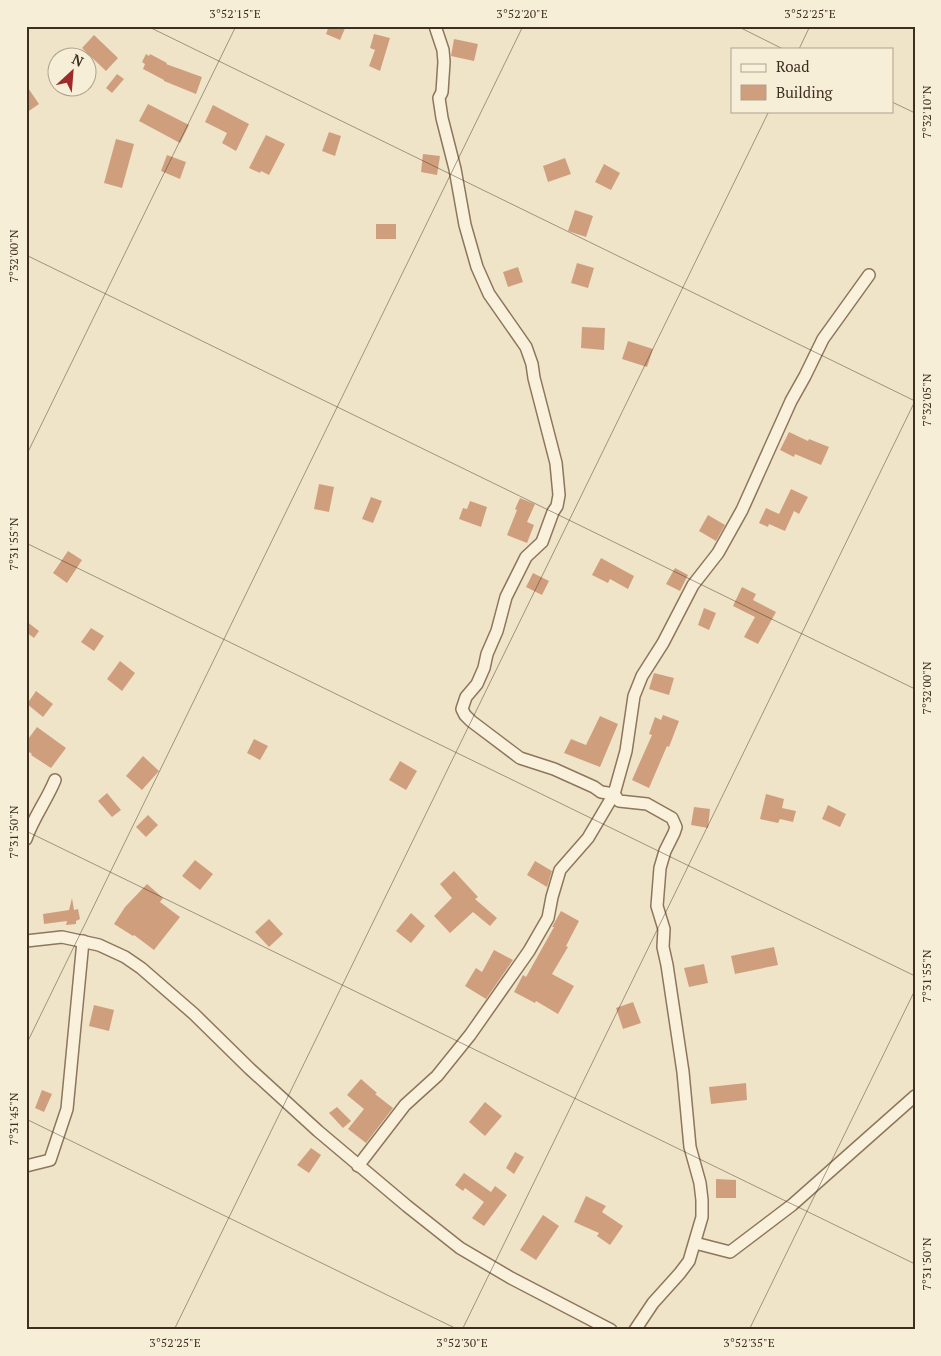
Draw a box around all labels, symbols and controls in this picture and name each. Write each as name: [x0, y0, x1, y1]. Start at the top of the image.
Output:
text: 3°52'15"E: [209, 6, 261, 21]
text: 3°52'20"E: [496, 6, 548, 21]
text: 3°52'25"E: [784, 6, 836, 21]
north arrow: [48, 48, 98, 98]
legend: [731, 48, 894, 112]
text: N: [69, 49, 87, 71]
text: Road: [776, 56, 809, 76]
text: Building: [776, 82, 834, 102]
text: 7°32'10"N: [919, 85, 934, 139]
text: 7°32'00"N: [6, 229, 21, 283]
text: 7°32'05"N: [919, 373, 934, 427]
text: 7°31'55"N: [6, 517, 21, 571]
text: 7°32'00"N: [919, 661, 934, 715]
text: 7°31'50"N: [6, 805, 21, 859]
text: 7°31'55"N: [919, 949, 934, 1003]
text: 7°31'45"N: [6, 1092, 21, 1146]
text: 7°31'50"N: [919, 1237, 934, 1291]
text: 3°52'25"E: [149, 1335, 201, 1350]
text: 3°52'30"E: [436, 1335, 488, 1350]
text: 3°52'35"E: [723, 1335, 775, 1350]

